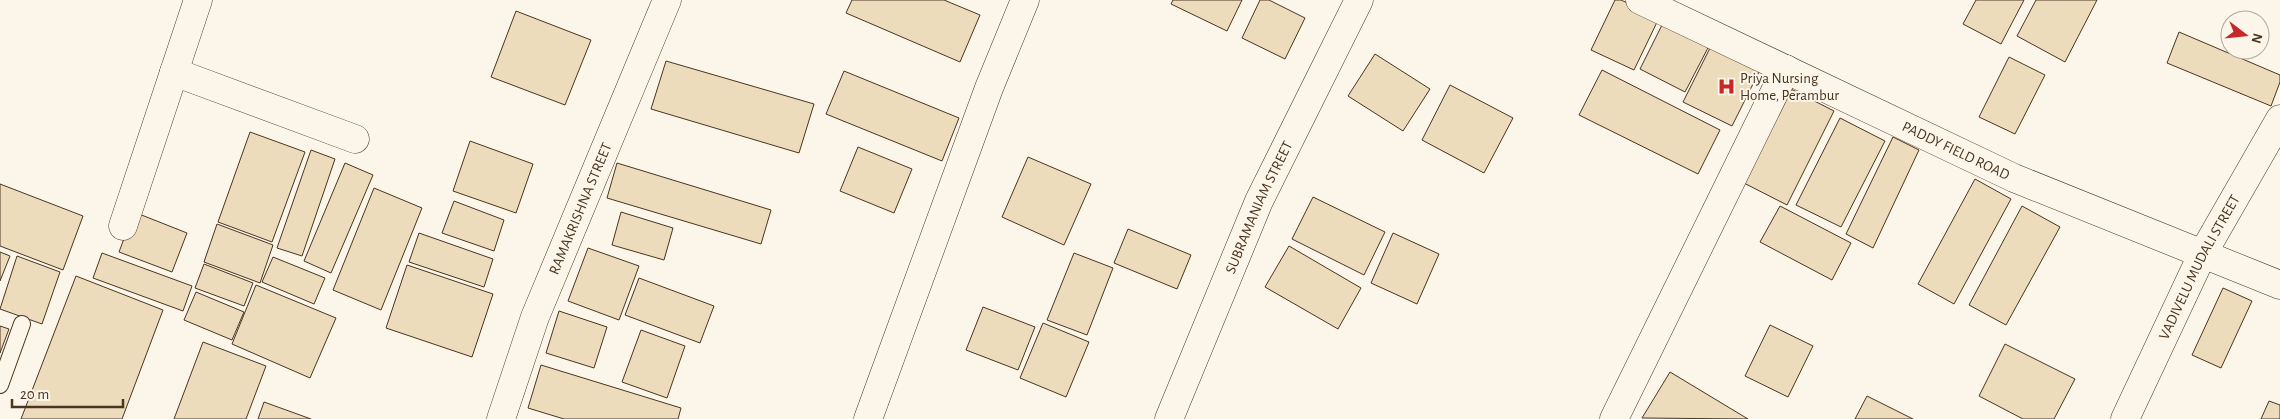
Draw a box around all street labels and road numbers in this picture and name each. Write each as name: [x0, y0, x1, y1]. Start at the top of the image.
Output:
street label: PADDY FIELD ROAD: [1900, 118, 2012, 182]
street label: SUBRAMANIAM STREET: [1222, 138, 1295, 276]
street label: RAMAKRISHNA STREET: [546, 140, 614, 277]
street label: VADIVELU MUDALI STREET: [2156, 192, 2243, 342]

